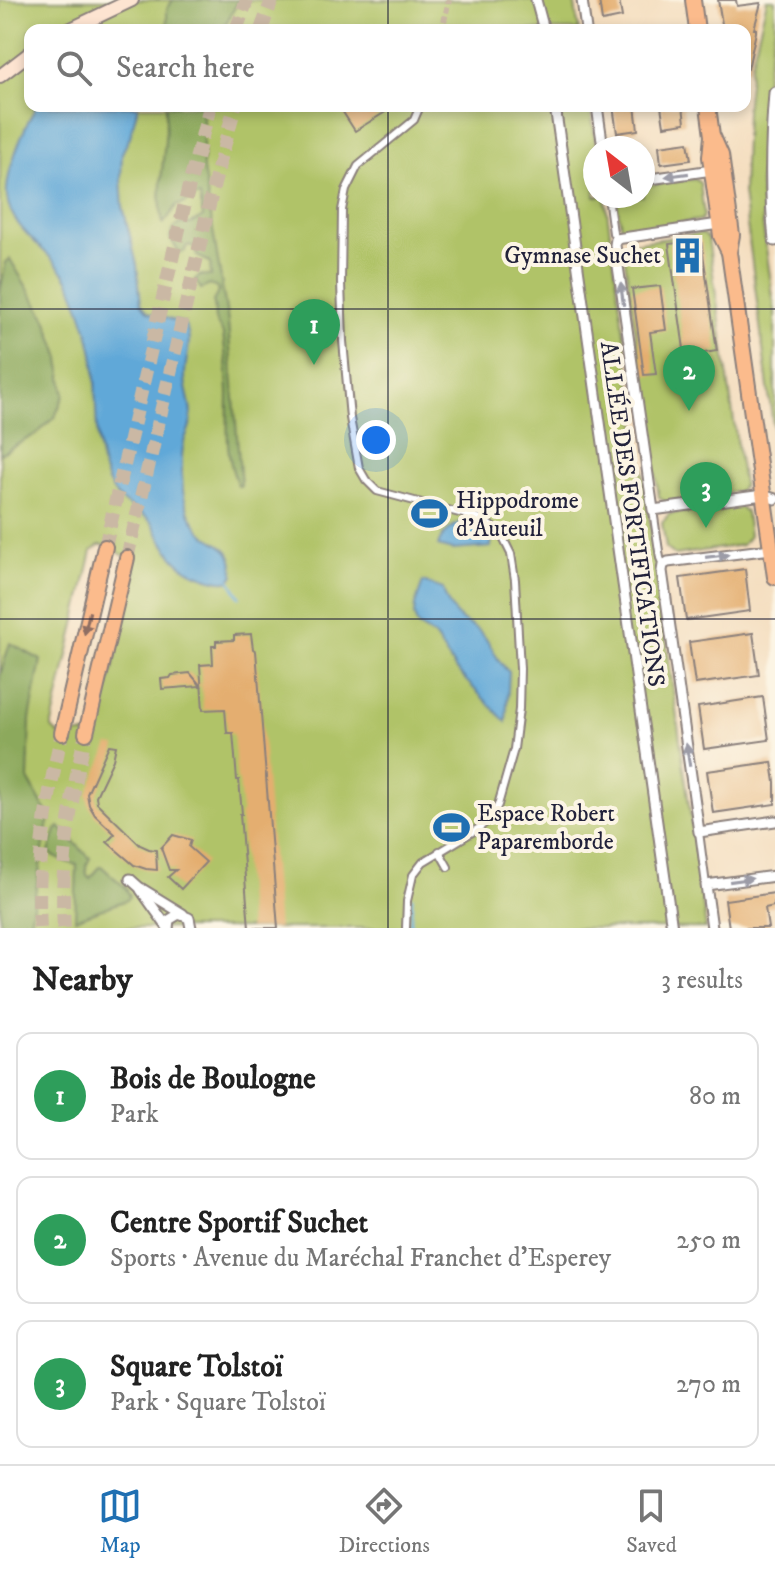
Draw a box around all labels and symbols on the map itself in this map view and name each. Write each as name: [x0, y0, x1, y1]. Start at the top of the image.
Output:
north arrow: [583, 136, 655, 208]
one-way arrow: [664, 169, 689, 182]
building icon: Gymnase Suchet: [668, 236, 706, 274]
place label: Gymnase Suchet: [504, 241, 661, 271]
one-way arrow: [615, 281, 628, 306]
pin: 1: [288, 299, 340, 365]
street label: ALLÉE DES FORTIFICATIONS: [593, 340, 671, 689]
pin: 2: [663, 345, 715, 411]
your location: [356, 420, 396, 460]
pin: 3: [680, 462, 732, 528]
place label: Hippodrome d'Auteuil: [456, 486, 579, 544]
sports icon: Hippodrome d'Auteuil: [411, 495, 449, 533]
one-way arrow: [705, 550, 730, 563]
one-way arrow: [81, 611, 93, 636]
one-way arrow: [681, 742, 694, 767]
place label: Espace Robert Paparemborde: [477, 799, 615, 857]
sports icon: Espace Robert Paparemborde: [432, 808, 470, 846]
one-way arrow: [728, 873, 753, 886]

